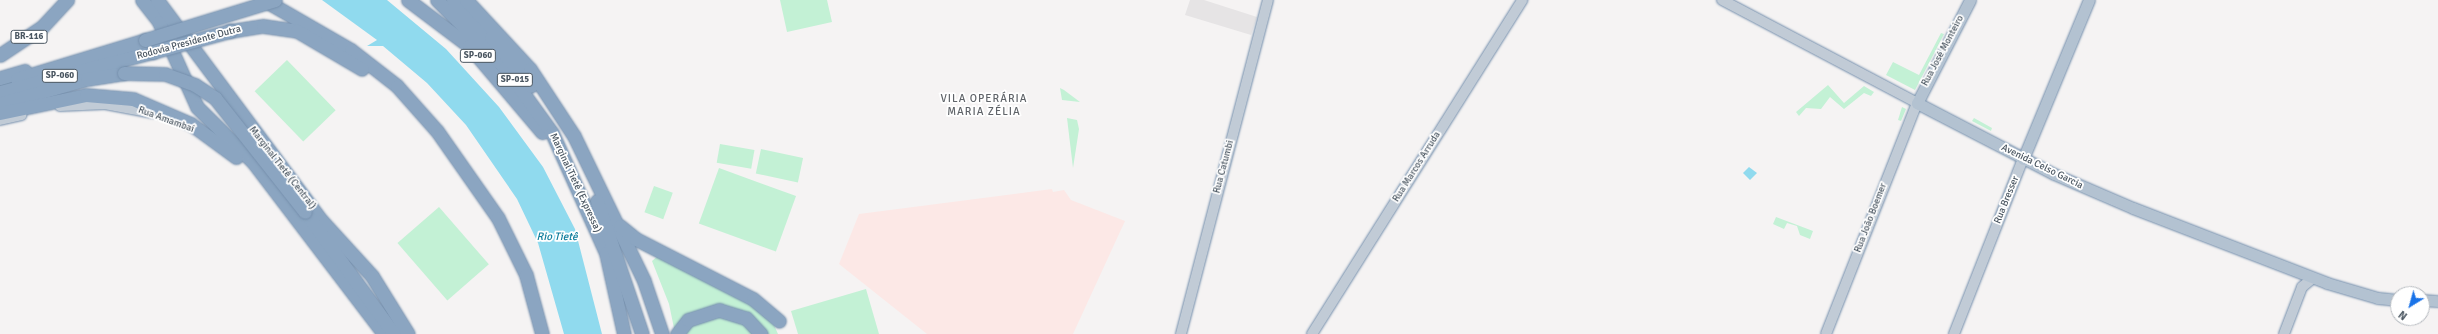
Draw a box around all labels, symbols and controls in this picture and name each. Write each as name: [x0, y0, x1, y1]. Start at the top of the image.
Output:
street label: Rua José Monteiro: [1919, 14, 1967, 88]
street label: Rodovia Presidente Dutra: [136, 23, 242, 63]
road number: BR-116: [10, 30, 48, 44]
road number: SP-060: [459, 49, 497, 63]
road number: SP-060: [41, 69, 79, 83]
road number: SP-015: [496, 73, 534, 87]
district label: VILA OPERÁRIA MARIA ZÉLIA: [941, 93, 1027, 119]
street label: Rua Amambaí: [136, 104, 196, 136]
street label: Marginal Tietê (Central): [246, 124, 318, 212]
street label: Rua Marcos Arruda: [1390, 130, 1444, 204]
street label: Marginal Tietê (Expressa): [547, 131, 603, 235]
street label: Rua Catumbi: [1211, 139, 1237, 195]
street label: Avenida Celso Garcia: [1999, 142, 2085, 192]
street label: Rua Bresser: [1992, 174, 2022, 226]
street label: Rua João Boemer: [1852, 182, 1890, 254]
water label: Rio Tietê: [537, 230, 577, 244]
north arrow: [2390, 286, 2430, 326]
text: N: [2396, 308, 2410, 323]

